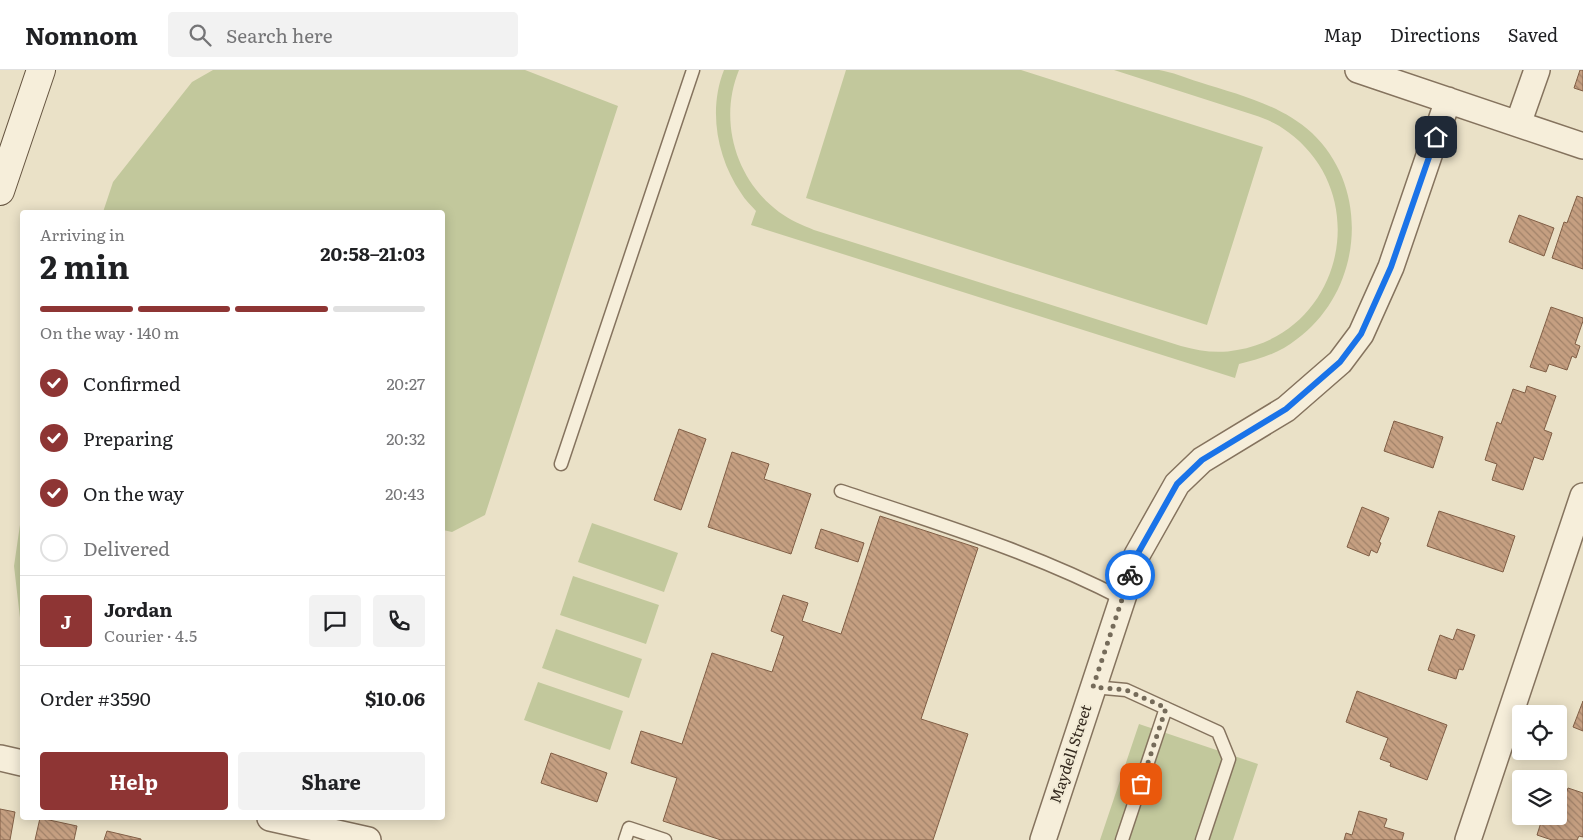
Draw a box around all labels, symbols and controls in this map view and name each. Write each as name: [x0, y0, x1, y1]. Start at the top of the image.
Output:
search box: [168, 12, 518, 57]
text: Nomnom: [25, 17, 138, 52]
icon: search: [186, 21, 214, 49]
text: Search here: [226, 21, 333, 49]
text: Map: [1324, 21, 1362, 48]
text: Directions: [1390, 21, 1480, 48]
text: Saved: [1508, 21, 1558, 48]
pin: [1415, 116, 1457, 158]
icon: home: [1422, 123, 1450, 151]
text: Arriving in: [40, 222, 125, 246]
text: 20:58–21:03: [320, 239, 425, 267]
text: 2 min: [40, 241, 129, 289]
text: On the way · 140 m: [40, 320, 179, 344]
icon: check: [40, 369, 68, 397]
text: Confirmed: [83, 369, 181, 397]
text: 20:27: [386, 371, 425, 395]
icon: check: [40, 424, 68, 452]
text: Preparing: [83, 424, 173, 452]
text: 20:32: [386, 426, 425, 450]
icon: check: [40, 479, 68, 507]
text: On the way: [83, 479, 184, 507]
text: 20:43: [385, 481, 425, 505]
text: Delivered: [83, 534, 170, 562]
courier: [1105, 550, 1155, 600]
icon: bike: [1116, 561, 1144, 589]
text: Jordan: [104, 595, 173, 623]
button: chat: [309, 595, 361, 647]
button: phone: [373, 595, 425, 647]
text: J: [61, 607, 71, 635]
text: Courier · 4.5: [104, 623, 197, 647]
text: Order #3590: [40, 684, 151, 712]
text: $10.06: [365, 684, 425, 712]
street label: Maydell Street: [1043, 701, 1096, 806]
map controls: [1512, 705, 1567, 825]
button: locate: [1512, 705, 1567, 760]
button: Help: [40, 752, 228, 810]
button: Share: [238, 752, 425, 810]
pin: [1120, 763, 1162, 805]
icon: bag: [1127, 770, 1155, 798]
button: layers: [1512, 770, 1567, 825]

